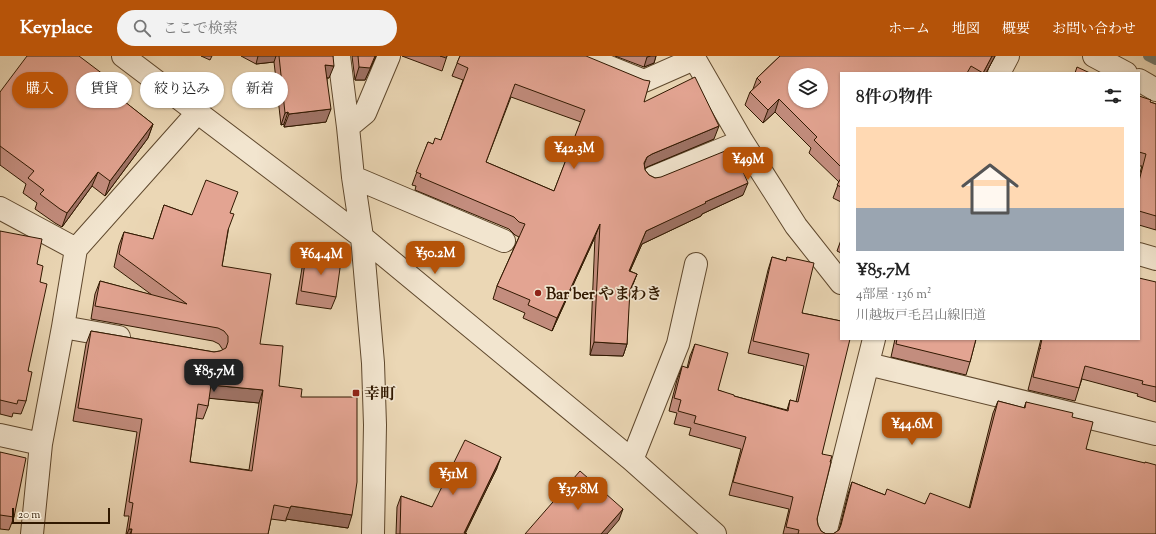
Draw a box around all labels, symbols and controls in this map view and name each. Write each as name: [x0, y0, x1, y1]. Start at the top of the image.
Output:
search box: [117, 10, 397, 46]
text: Keyplace: [20, 15, 93, 42]
icon: search: [131, 17, 153, 39]
text: ここで検索: [163, 19, 238, 40]
text: ホーム: [888, 20, 930, 40]
text: 地図: [952, 20, 980, 40]
text: 概要: [1002, 20, 1030, 40]
text: お問い合わせ: [1052, 20, 1136, 40]
map controls: [788, 68, 828, 108]
button: layers: [788, 68, 828, 108]
chip: 購入: [12, 72, 68, 108]
chip: 賃貸: [76, 72, 132, 108]
chip: 絞り込み: [140, 72, 224, 108]
chip: 新着: [232, 72, 288, 108]
icon: filters: [1102, 85, 1124, 107]
text: 8件の物件: [856, 86, 933, 110]
pin: ¥42.3M: [541, 136, 607, 170]
text: ¥42.3M: [554, 140, 594, 158]
pin: ¥49M: [724, 147, 772, 181]
text: ¥49M: [732, 151, 764, 169]
icon: home: [954, 153, 1026, 225]
pin: ¥50.2M: [402, 241, 468, 275]
pin: ¥64.4M: [288, 242, 354, 276]
text: ¥50.2M: [415, 245, 455, 263]
text: ¥64.4M: [299, 246, 343, 264]
text: ¥85.7M: [856, 259, 910, 283]
place label: Bar ber やまわき: [546, 284, 662, 307]
text: 4部屋 · 136 m²: [856, 286, 931, 304]
marker: Bar ber やまわき: [533, 288, 543, 298]
text: 川越坂戸毛呂山線旧道: [856, 307, 986, 325]
pin: ¥85.7M: [181, 359, 247, 393]
text: ¥85.7M: [193, 363, 235, 381]
place label: 幸町: [364, 384, 396, 407]
marker: 幸町: [351, 388, 361, 398]
pin: ¥44.6M: [879, 412, 945, 446]
text: ¥44.6M: [891, 416, 933, 434]
pin: ¥51M: [429, 462, 477, 496]
text: ¥51M: [438, 466, 468, 484]
pin: ¥37.8M: [545, 477, 611, 511]
text: ¥37.8M: [557, 481, 599, 499]
scale bar: [12, 506, 110, 525]
text: 20 m: [18, 507, 40, 523]

